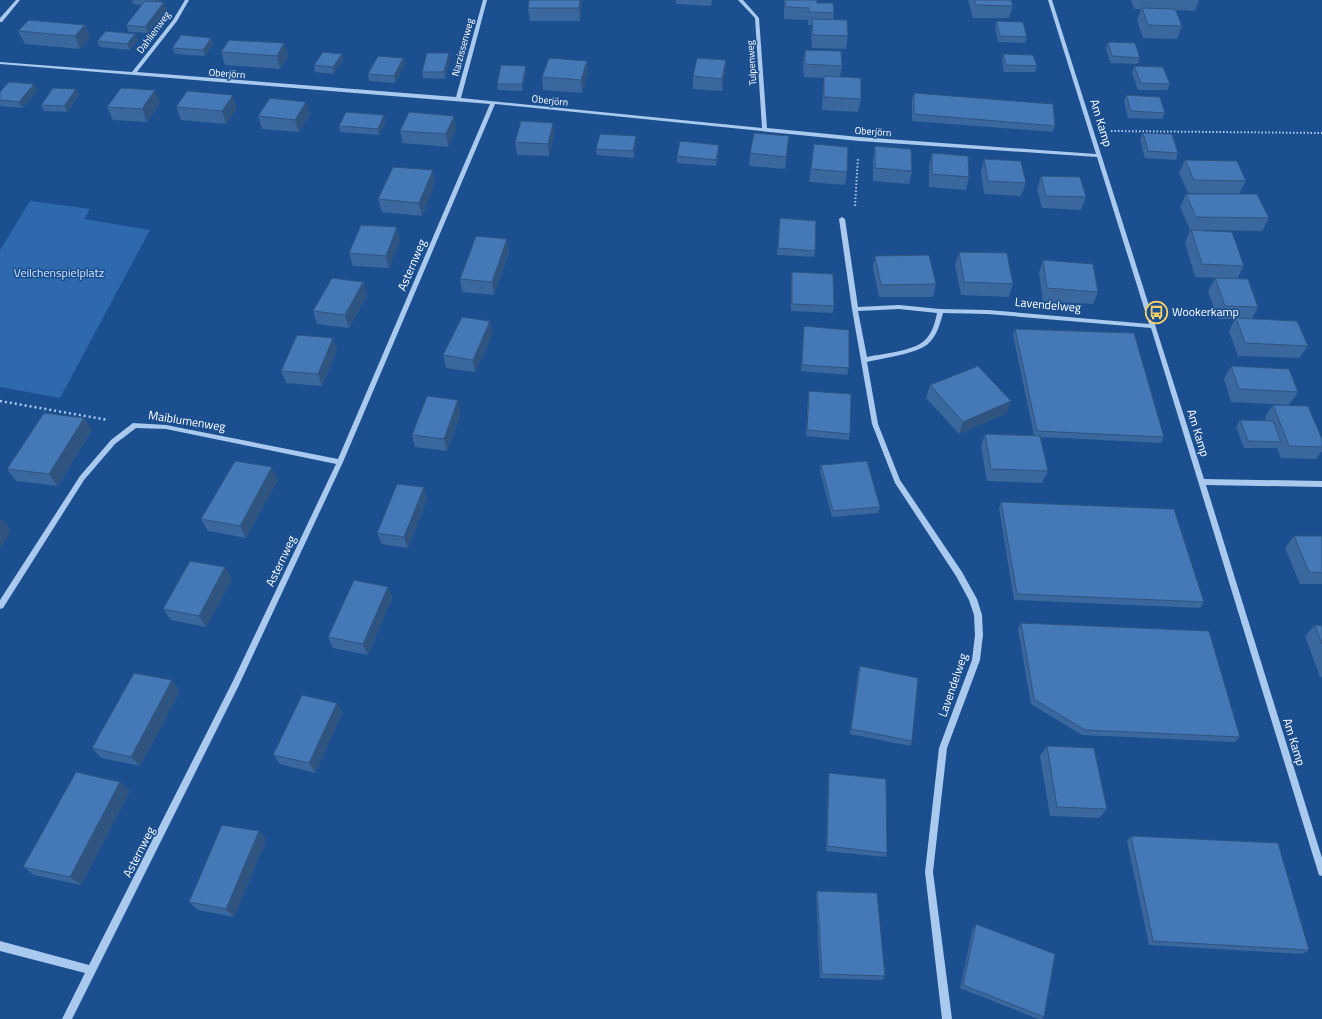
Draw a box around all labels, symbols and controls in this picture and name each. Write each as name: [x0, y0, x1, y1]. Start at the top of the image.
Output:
street label: Dahlienweg: [133, 8, 174, 57]
street label: Narzissenweg: [448, 16, 477, 78]
street label: Tulpenweg: [742, 40, 761, 86]
street label: Oberjörn: [208, 65, 246, 82]
street label: Oberjörn: [531, 91, 569, 110]
street label: Am Kamp: [1085, 97, 1118, 149]
street label: Oberjörn: [854, 123, 892, 140]
street label: Asternweg: [392, 236, 431, 294]
park label: Veilchenspielplatz: [14, 263, 104, 282]
street label: Lavendelweg: [1014, 292, 1082, 317]
bus stop icon: Wookerkamp: [1144, 299, 1170, 325]
place label: Wookerkamp: [1172, 302, 1239, 321]
street label: Maiblumenweg: [147, 405, 227, 436]
street label: Am Kamp: [1182, 407, 1215, 459]
street label: Asternweg: [260, 532, 301, 590]
street label: Lavendelweg: [933, 650, 972, 719]
street label: Am Kamp: [1278, 716, 1311, 768]
street label: Asternweg: [118, 823, 159, 881]

